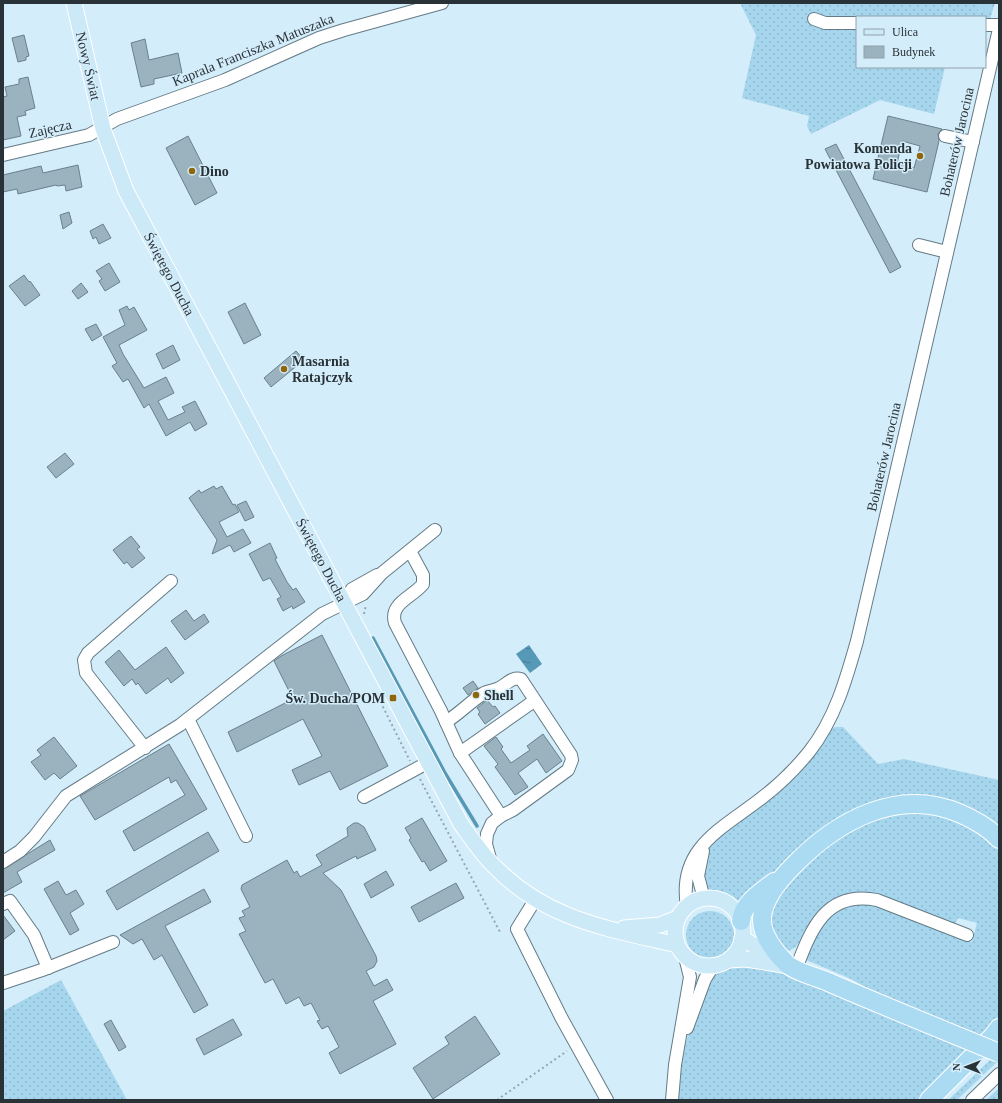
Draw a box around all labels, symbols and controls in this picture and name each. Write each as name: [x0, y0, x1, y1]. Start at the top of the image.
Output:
street label: Kaprala Franciszka Matuszaka: [170, 10, 337, 89]
legend: [856, 16, 986, 68]
text: Ulica: [892, 25, 919, 39]
street label: Nowy Świat: [73, 30, 104, 102]
text: Budynek: [892, 45, 935, 59]
street label: Bohaterów Jarocina: [937, 85, 977, 198]
street label: Zajęcza: [27, 117, 74, 141]
place label: Komenda Powiatowa Policji: [805, 141, 912, 172]
marker: Komenda Powiatowa Policji: [915, 151, 925, 161]
place label: Dino: [200, 164, 229, 179]
marker: Dino: [187, 166, 197, 176]
street label: Świętego Ducha: [141, 229, 198, 319]
place label: Masarnia Ratajczyk: [292, 354, 353, 385]
marker: Masarnia Ratajczyk: [279, 364, 289, 374]
street label: Bohaterów Jarocina: [864, 400, 904, 513]
street label: Świętego Ducha: [293, 515, 350, 605]
place label: Shell: [484, 688, 514, 703]
place label: Św. Ducha/POM: [285, 690, 385, 706]
marker: Shell: [471, 690, 481, 700]
marker: Św. Ducha/POM: [388, 693, 398, 703]
north arrow: [946, 1047, 986, 1087]
text: N: [950, 1063, 962, 1071]

